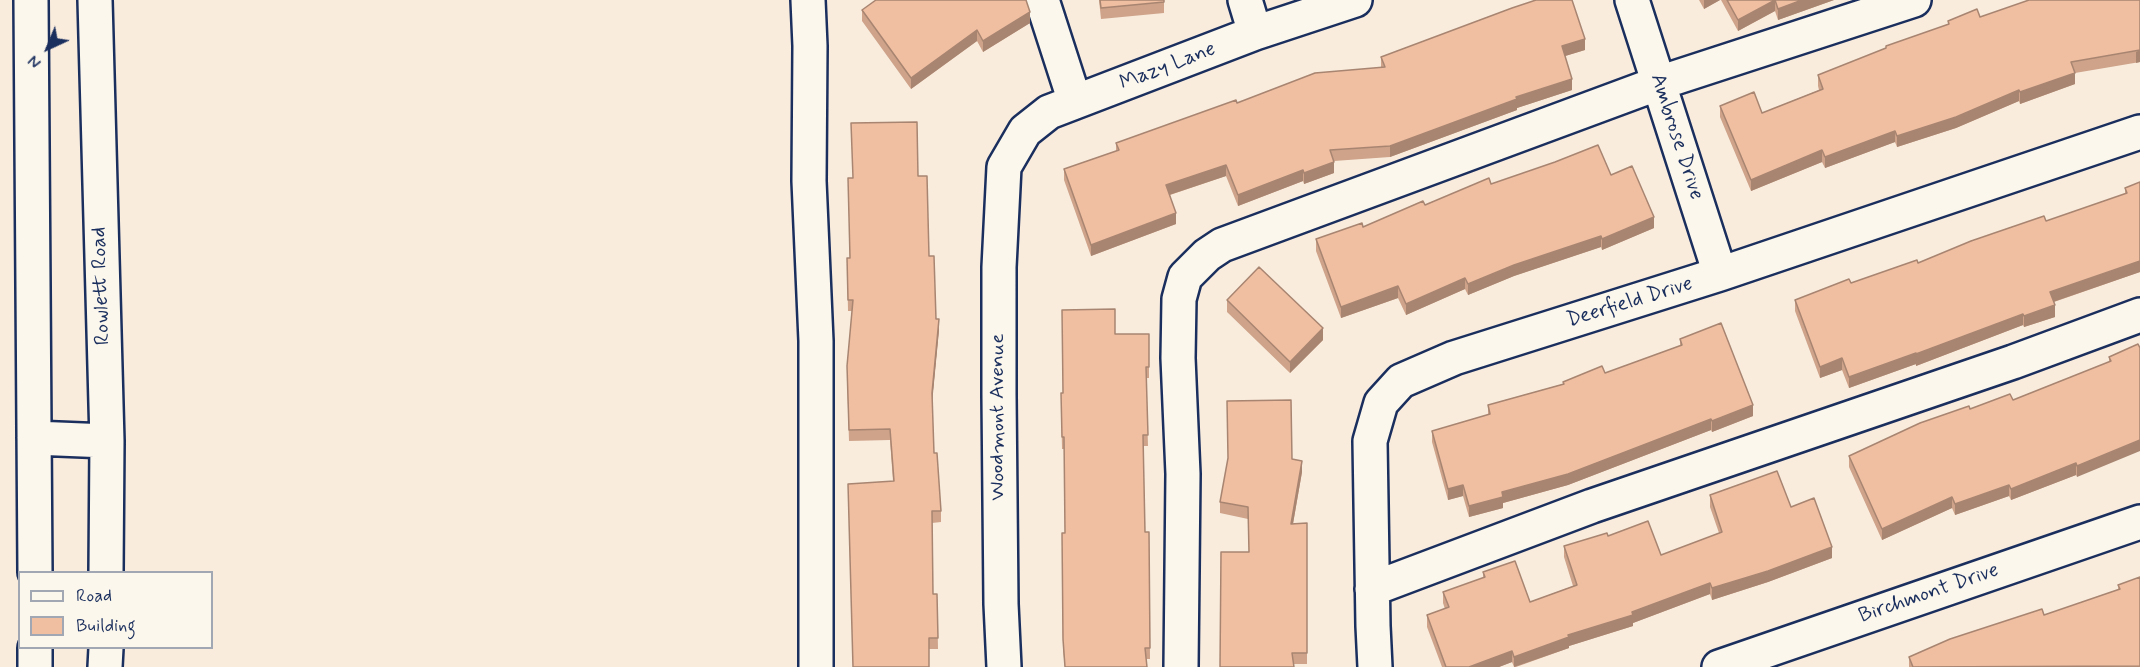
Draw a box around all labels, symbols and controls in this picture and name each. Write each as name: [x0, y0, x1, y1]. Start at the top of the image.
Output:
north arrow: [18, 18, 78, 78]
street label: Mazy Lane: [1116, 37, 1220, 97]
text: N: [24, 50, 46, 73]
street label: Ambrose Drive: [1644, 71, 1708, 203]
street label: Rowlett Road: [87, 226, 117, 346]
street label: Deerfield Drive: [1564, 272, 1696, 334]
street label: Woodmont Avenue: [986, 333, 1012, 501]
street label: Birchmont Drive: [1856, 558, 2002, 630]
legend: [18, 571, 213, 649]
text: Road: [76, 584, 112, 608]
text: Building: [76, 614, 136, 638]

